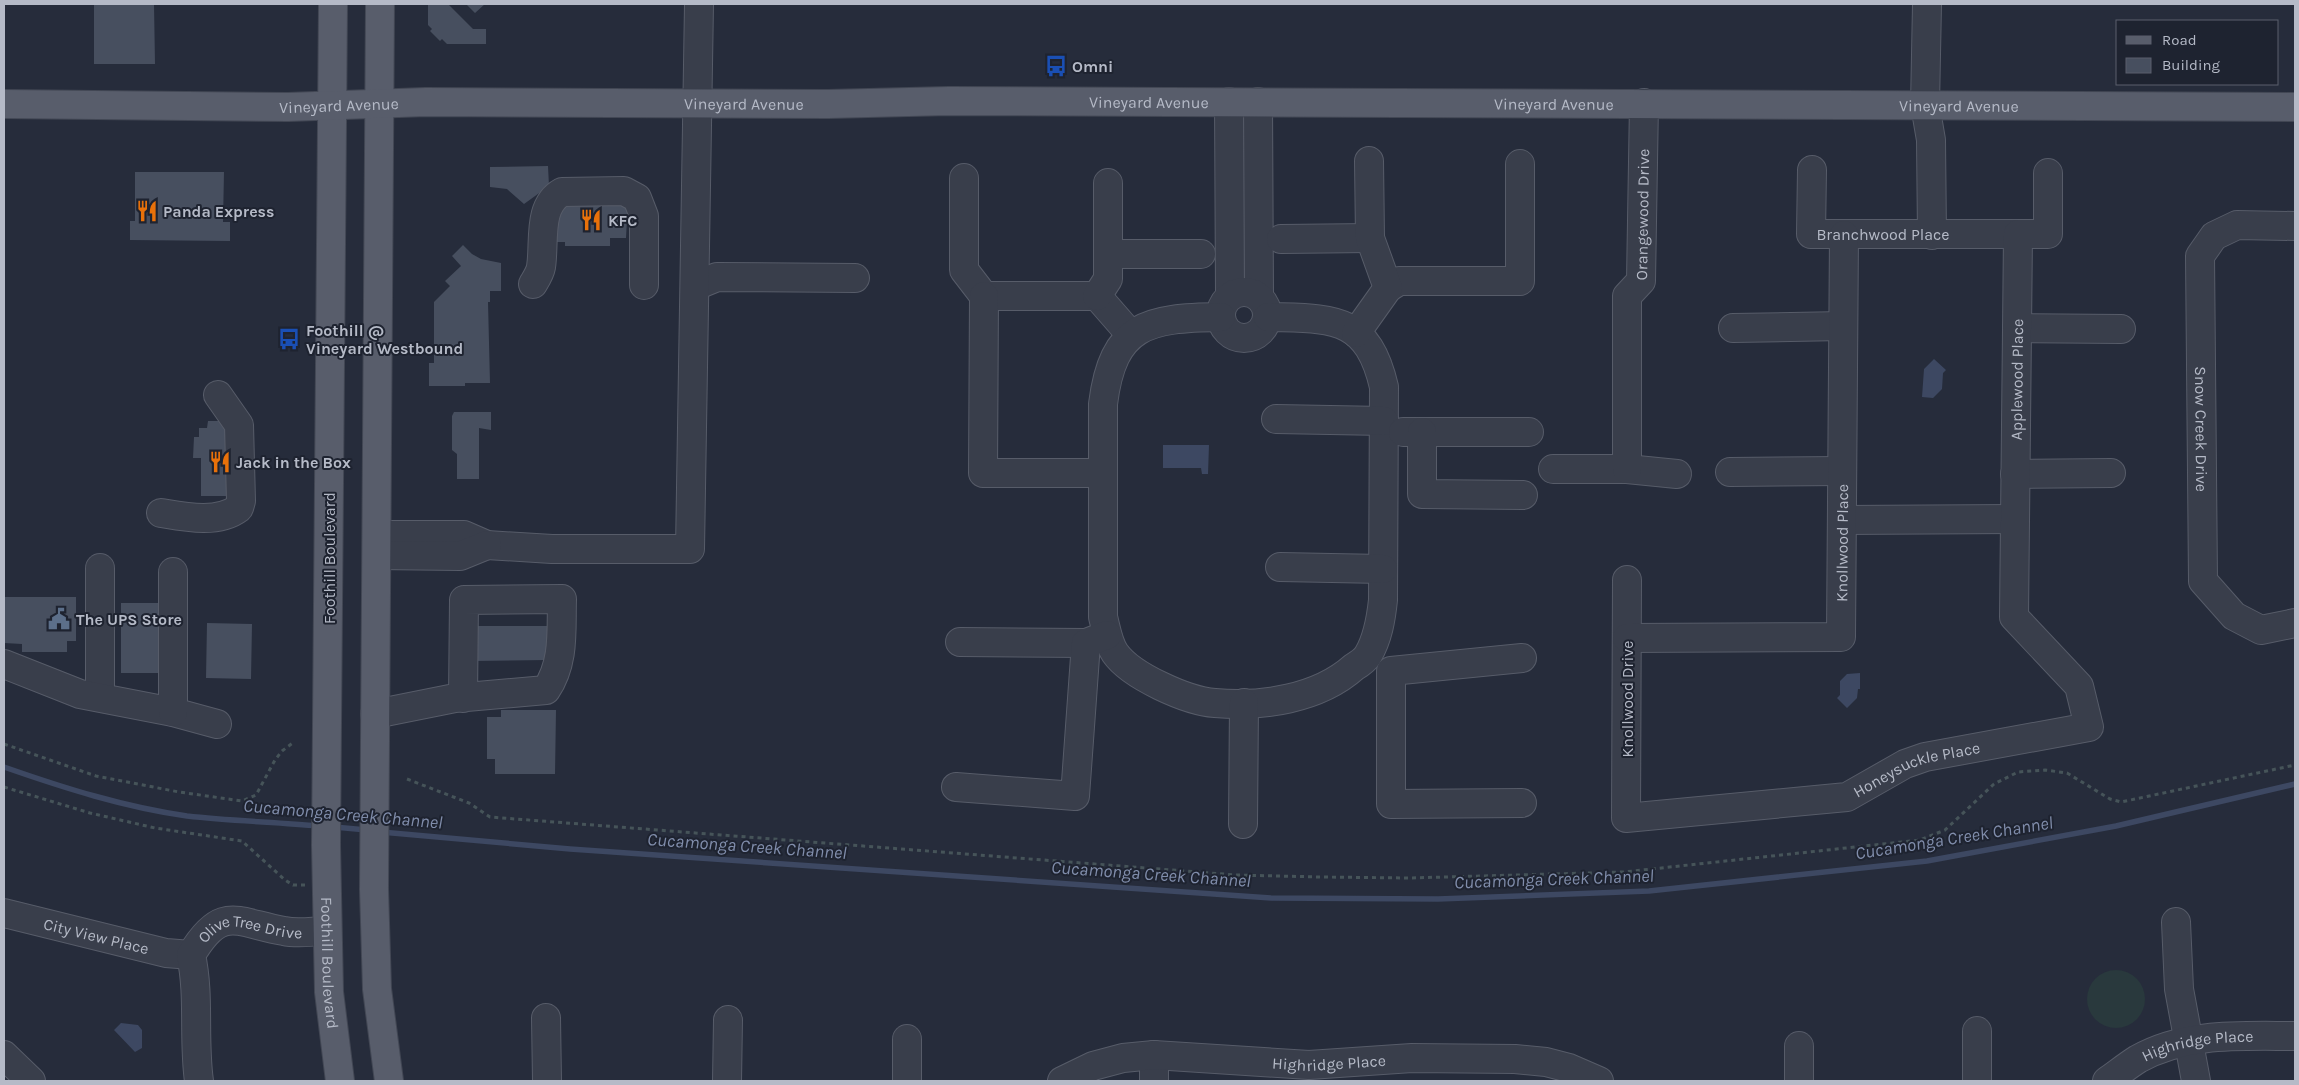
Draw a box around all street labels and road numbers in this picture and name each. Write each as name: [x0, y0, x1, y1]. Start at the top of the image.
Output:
street label: Vineyard Avenue: [1089, 93, 1209, 112]
street label: Vineyard Avenue: [279, 94, 399, 117]
street label: Vineyard Avenue: [684, 94, 804, 114]
street label: Vineyard Avenue: [1494, 94, 1614, 114]
street label: Vineyard Avenue: [1899, 96, 2019, 116]
street label: Orangewood Drive: [1632, 149, 1653, 281]
street label: Branchwood Place: [1816, 225, 1950, 244]
street label: Applewood Place: [2007, 319, 2027, 441]
street label: Snow Creek Drive: [2191, 366, 2211, 492]
street label: Knollwood Place: [1832, 484, 1852, 602]
street label: Foothill Boulevard: [320, 492, 339, 624]
street label: Knollwood Drive: [1618, 641, 1637, 757]
street label: Honeysuckle Place: [1850, 738, 1982, 802]
street label: Foothill Boulevard: [317, 897, 342, 1030]
street label: Olive Tree Drive: [194, 911, 302, 947]
street label: City View Place: [41, 914, 151, 958]
street label: Highridge Place: [2139, 1027, 2253, 1066]
street label: Highridge Place: [1271, 1051, 1387, 1075]

